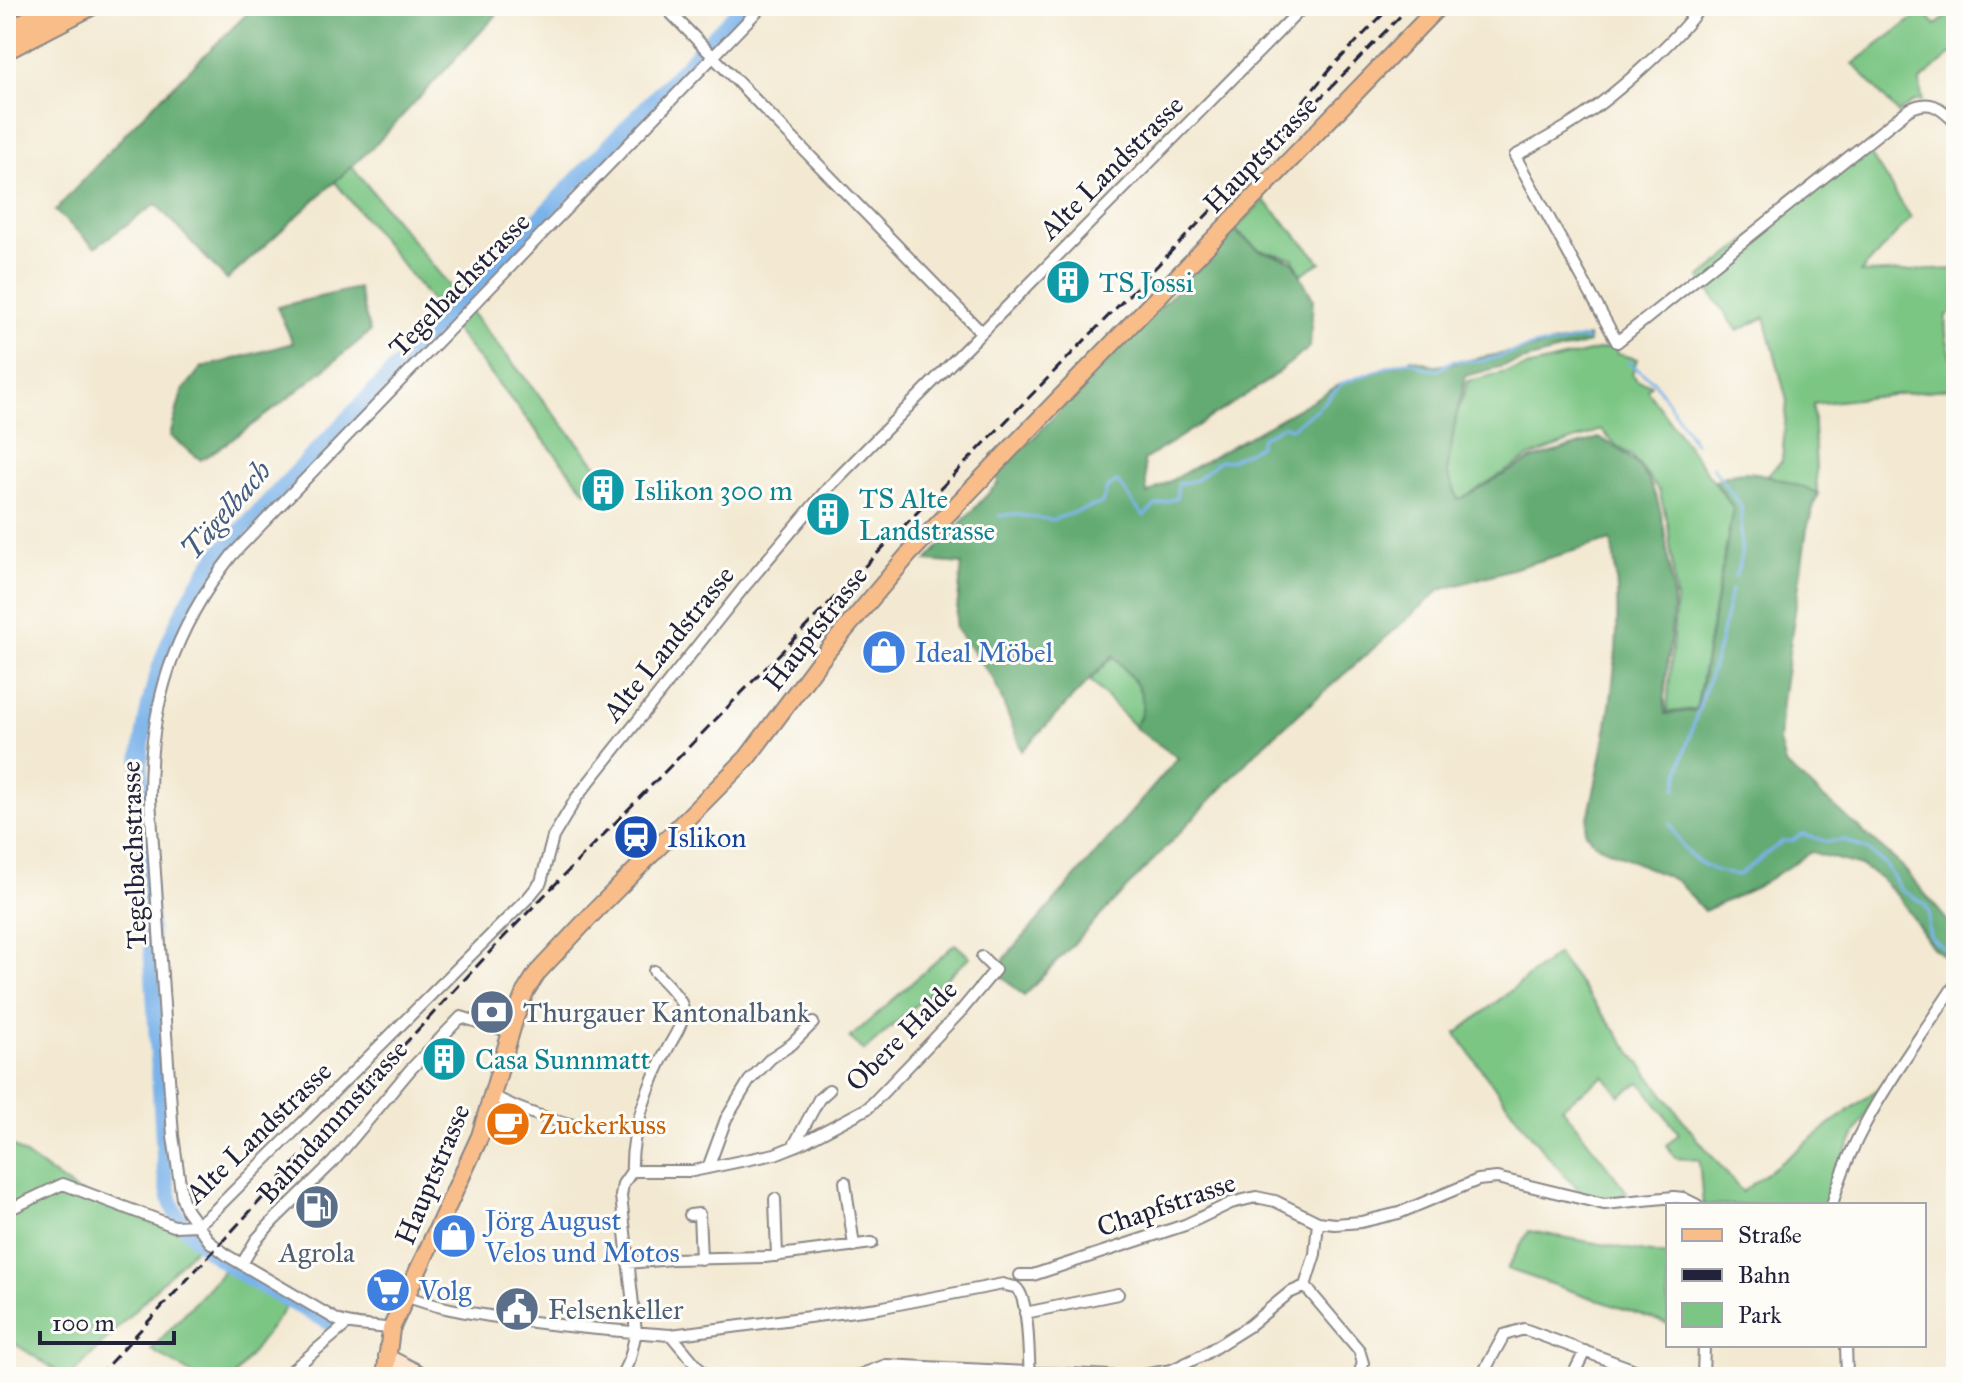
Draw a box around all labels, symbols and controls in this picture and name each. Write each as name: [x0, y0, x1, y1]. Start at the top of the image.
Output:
street label: Alte Landstrasse: [1031, 88, 1191, 248]
street label: Hauptstrasse: [1196, 88, 1325, 220]
street label: Tegelbachstrasse: [381, 204, 537, 364]
building icon: TS Jossi: [1044, 258, 1092, 306]
place label: TS Jossi: [1099, 265, 1194, 300]
water label: Tägelbach: [173, 453, 279, 567]
building icon: Islikon 300 m: [579, 466, 627, 514]
place label: Islikon 300 m: [634, 473, 793, 508]
place label: TS Alte Landstrasse: [859, 481, 995, 548]
building icon: TS Alte Landstrasse: [804, 490, 852, 538]
street label: Alte Landstrasse: [594, 558, 742, 729]
street label: Hauptstrasse: [756, 559, 875, 698]
shop icon: Ideal Möbel: [860, 628, 908, 676]
place label: Ideal Möbel: [915, 635, 1054, 670]
street label: Tegelbachstrasse: [113, 760, 154, 950]
station icon: Islikon: [612, 813, 660, 861]
place label: Islikon: [667, 820, 746, 855]
street label: Obere Halde: [838, 972, 965, 1099]
bank icon: Thurgauer Kantonalbank: [468, 988, 516, 1036]
place label: Thurgauer Kantonalbank: [523, 995, 810, 1030]
street label: Bahndammstrasse: [250, 1032, 415, 1211]
building icon: Casa Sunnmatt: [420, 1035, 468, 1083]
place label: Casa Sunnmatt: [475, 1042, 651, 1077]
street label: Alte Landstrasse: [177, 1054, 339, 1212]
street label: Hauptstrasse: [387, 1099, 478, 1250]
cafe icon: Zuckerkuss: [484, 1100, 532, 1148]
place label: Zuckerkuss: [539, 1107, 666, 1142]
street label: Chapfstrasse: [1092, 1164, 1240, 1245]
fuel station icon: Agrola: [293, 1183, 341, 1231]
place label: Jörg August Velos und Motos: [482, 1203, 680, 1270]
legend: [1666, 1203, 1926, 1347]
shop icon: Jörg August Velos und Motos: [430, 1212, 478, 1260]
text: Straße: [1738, 1220, 1802, 1250]
place label: Agrola: [278, 1235, 355, 1270]
text: Bahn: [1738, 1260, 1790, 1290]
supermarket icon: Volg: [364, 1266, 412, 1314]
place label: Volg: [418, 1273, 472, 1308]
public building icon: Felsenkeller: [493, 1285, 541, 1333]
place label: Felsenkeller: [548, 1292, 684, 1327]
scale bar: [40, 1295, 174, 1345]
text: Park: [1738, 1300, 1782, 1330]
text: 100 m: [52, 1308, 115, 1338]

